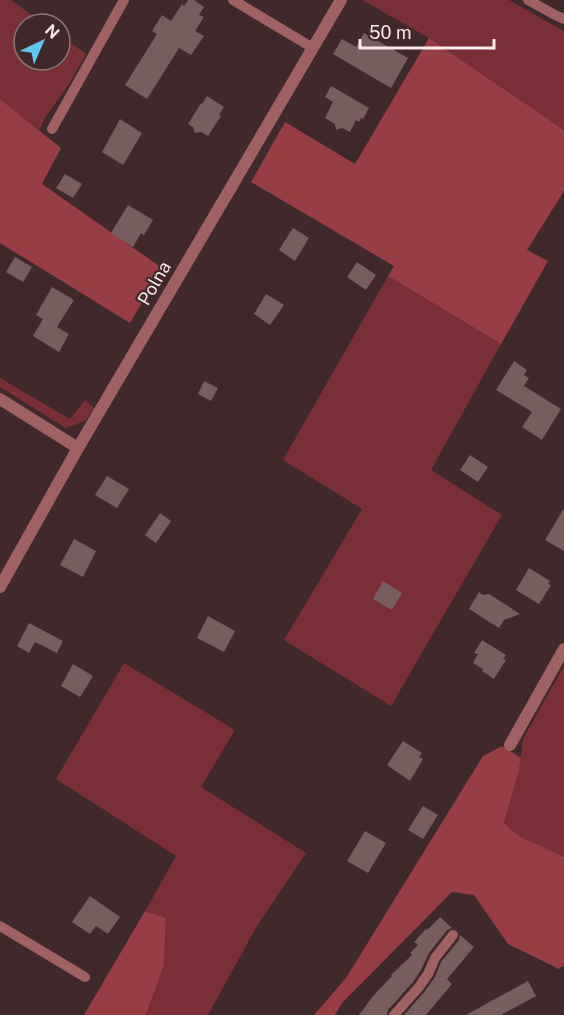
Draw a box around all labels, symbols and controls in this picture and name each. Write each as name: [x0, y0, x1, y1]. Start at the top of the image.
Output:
north arrow: [12, 12, 72, 72]
scale bar: [360, 12, 494, 50]
text: N: [41, 20, 63, 43]
text: 50 m: [369, 22, 412, 43]
street label: Polna: [133, 257, 175, 309]

